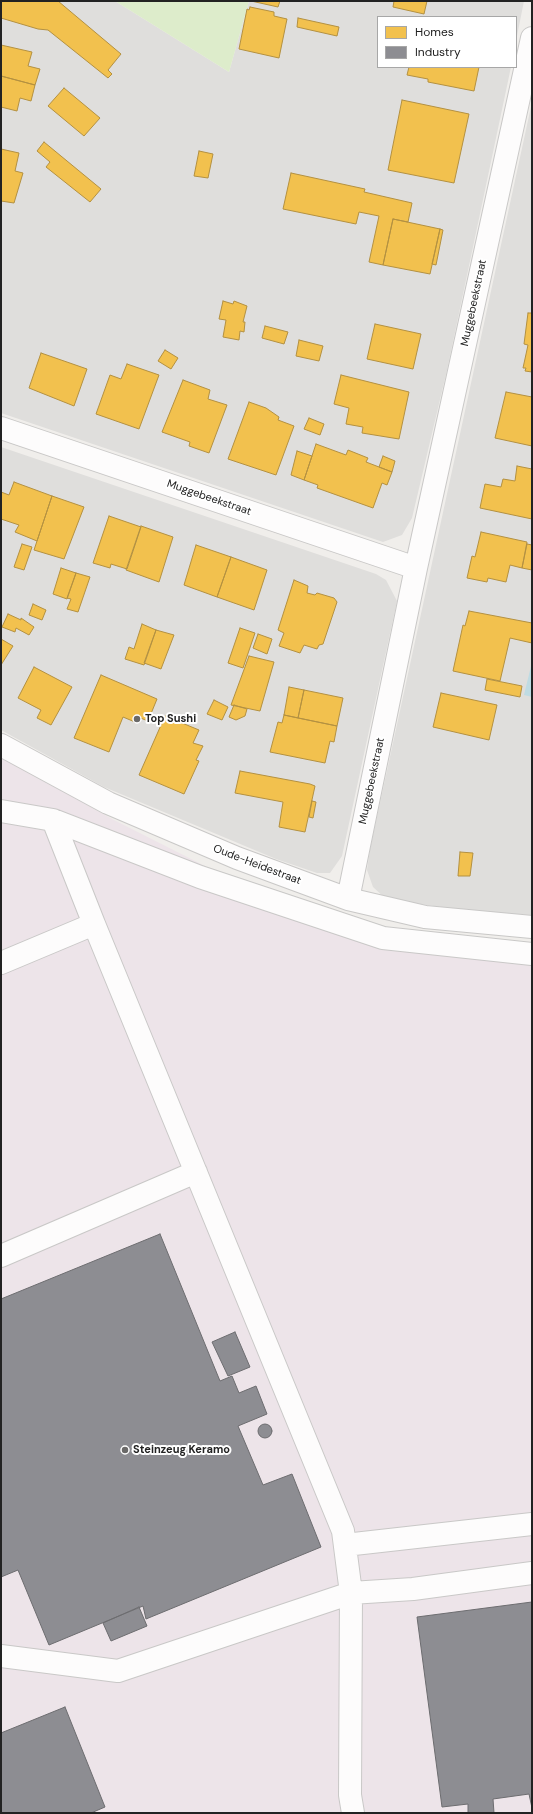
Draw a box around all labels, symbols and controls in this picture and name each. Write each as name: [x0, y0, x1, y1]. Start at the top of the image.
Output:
legend: [377, 16, 517, 68]
text: Homes: [415, 24, 454, 40]
text: Industry: [415, 44, 461, 60]
street label: Muggebeekstraat: [458, 258, 490, 348]
street label: Muggebeekstraat: [165, 477, 253, 519]
place label: Top Sushi: [145, 712, 196, 726]
marker: Top Sushi: [132, 714, 142, 724]
street label: Muggebeekstraat: [356, 736, 388, 826]
street label: Oude-Heidestraat: [211, 842, 303, 888]
place label: Steinzeug Keramo: [133, 1443, 230, 1457]
marker: Steinzeug Keramo: [120, 1445, 130, 1455]

